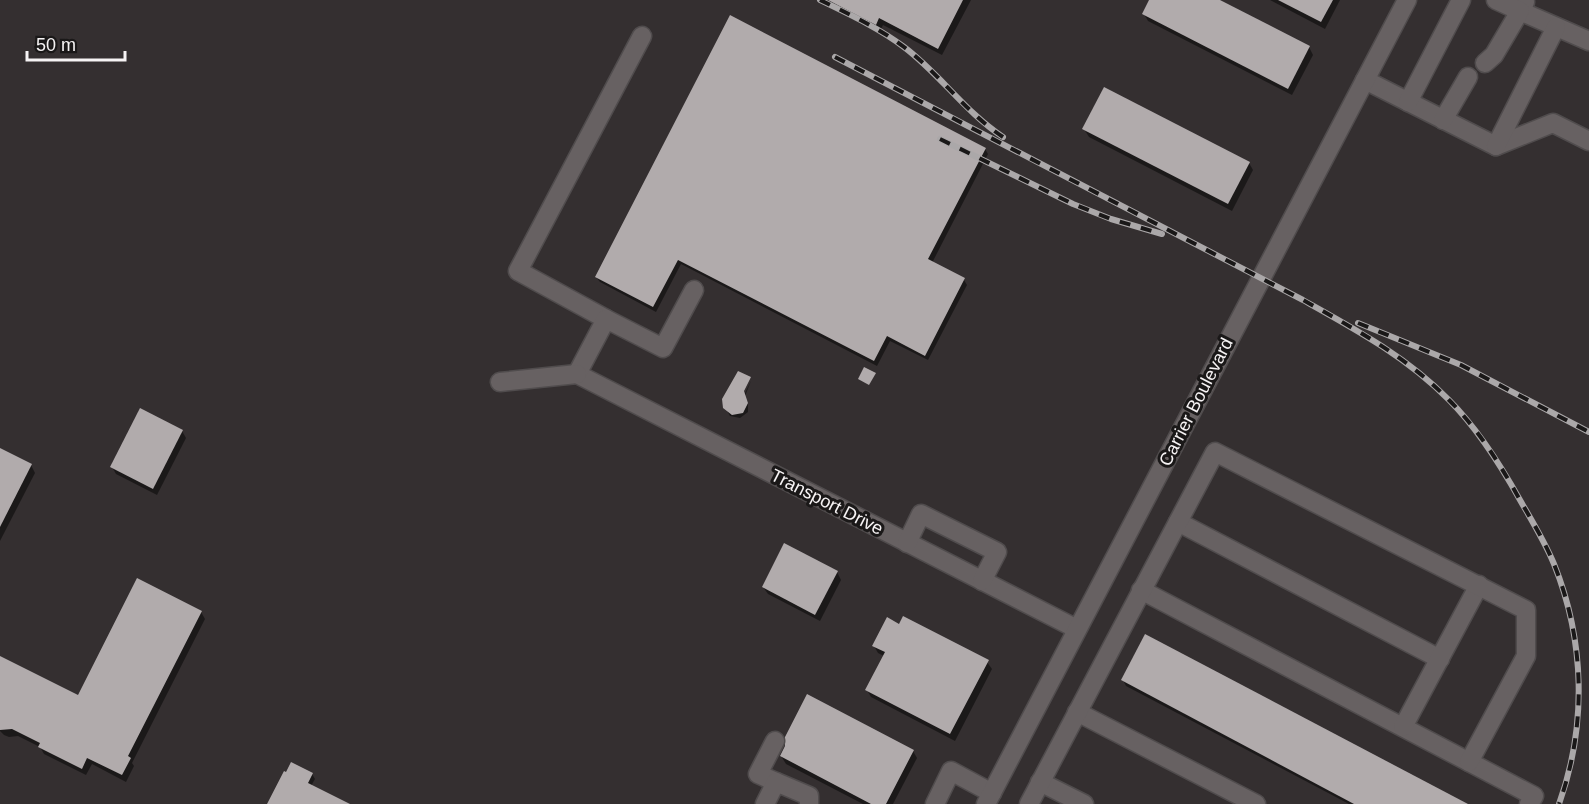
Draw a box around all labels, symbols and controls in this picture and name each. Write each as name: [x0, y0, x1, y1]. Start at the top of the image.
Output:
scale bar: [27, 24, 124, 62]
text: 50 m: [36, 35, 76, 55]
street label: Carrier Boulevard: [1155, 335, 1237, 469]
street label: Transport Drive: [767, 465, 887, 539]

